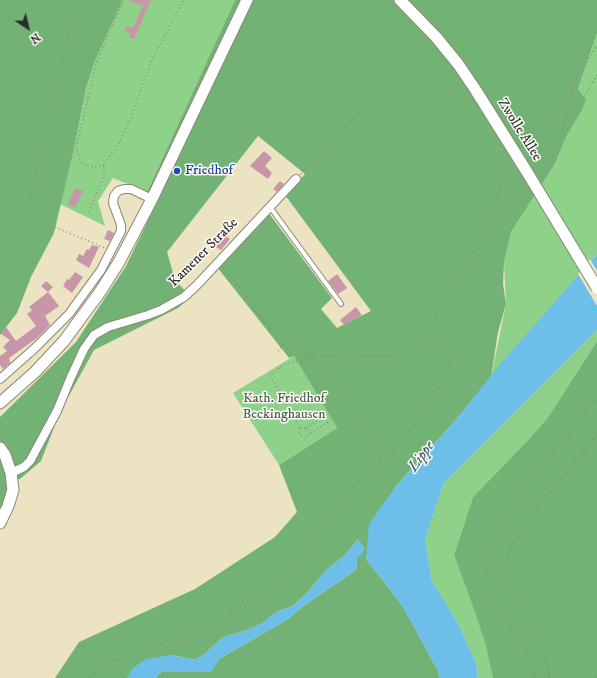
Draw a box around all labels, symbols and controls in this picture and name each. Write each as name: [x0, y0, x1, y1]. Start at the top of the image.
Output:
north arrow: [8, 8, 48, 48]
text: N: [27, 30, 43, 46]
street label: Zwolle Allee: [493, 96, 545, 164]
place label: Friedhof: [185, 163, 233, 179]
marker: Friedhof: [172, 166, 182, 176]
street label: Kamener Straße: [166, 215, 242, 291]
park label: Kath. Friedhof Beckinghausen: [242, 391, 326, 424]
water label: Lippe: [405, 438, 439, 476]

